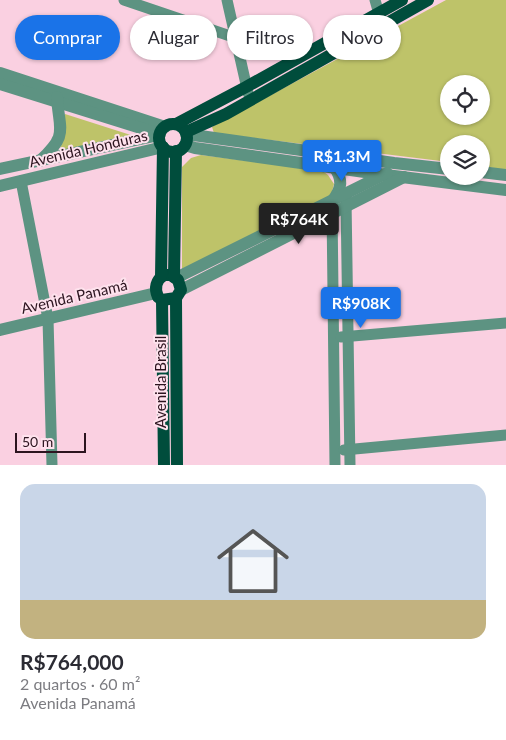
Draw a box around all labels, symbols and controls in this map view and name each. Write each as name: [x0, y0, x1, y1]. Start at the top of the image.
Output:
chip: Comprar: [15, 15, 120, 60]
chip: Alugar: [130, 15, 217, 60]
chip: Filtros: [227, 15, 313, 60]
chip: Novo: [323, 15, 401, 60]
map controls: [440, 75, 490, 185]
button: locate: [440, 75, 490, 125]
street label: Avenida Honduras: [27, 126, 149, 170]
button: layers: [440, 135, 490, 185]
pin: R$1.3M: [301, 140, 383, 182]
text: R$1.3M: [313, 146, 371, 165]
pin: R$764K: [258, 202, 340, 245]
text: R$764K: [270, 209, 328, 228]
street label: Avenida Panamá: [19, 275, 129, 317]
pin: R$908K: [320, 286, 402, 329]
text: R$908K: [332, 293, 390, 312]
street label: Avenida Brasil: [151, 336, 169, 428]
scale bar: [15, 430, 86, 453]
text: 50 m: [22, 433, 53, 450]
icon: home: [208, 516, 298, 606]
text: R$764,000: [20, 649, 124, 674]
text: 2 quartos · 60 m²: [20, 674, 140, 693]
text: Avenida Panamá: [20, 693, 136, 712]

